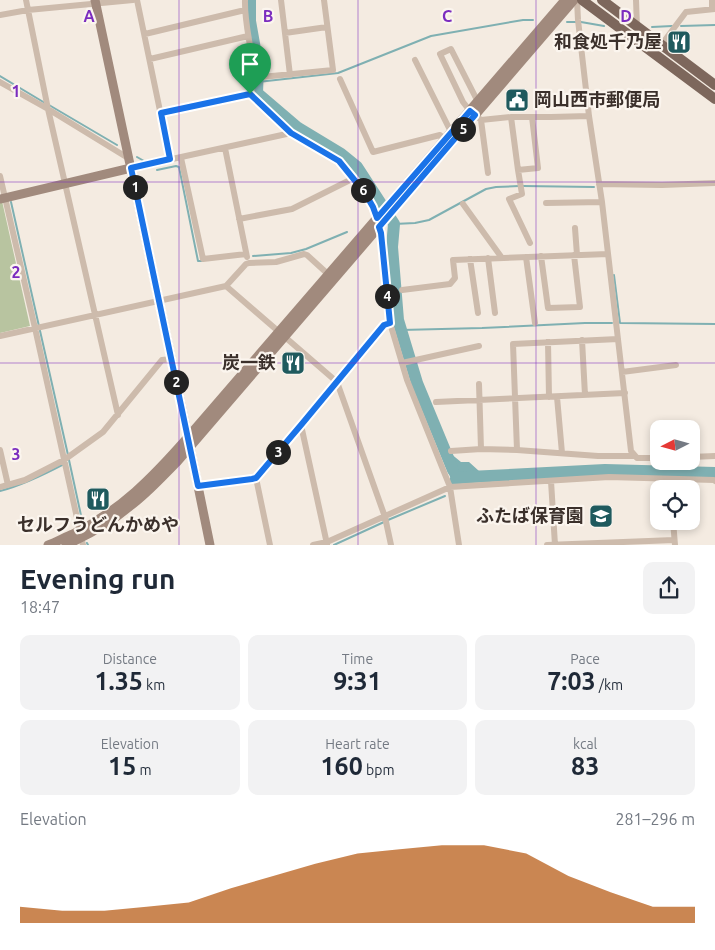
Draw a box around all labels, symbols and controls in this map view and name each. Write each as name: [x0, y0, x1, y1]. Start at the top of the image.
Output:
text: A: [83, 7, 95, 25]
text: B: [263, 7, 273, 25]
text: C: [442, 7, 452, 25]
text: D: [620, 7, 632, 25]
restaurant icon: 和食処千乃屋: [666, 29, 692, 55]
place label: 和食処千乃屋: [554, 31, 662, 51]
pin: [229, 43, 271, 94]
icon: arrive: [236, 50, 264, 78]
text: 1: [11, 82, 21, 100]
public building icon: 岡山西市郵便局: [504, 87, 530, 113]
place label: 岡山西市郵便局: [534, 89, 660, 109]
pin: 5: [450, 116, 476, 142]
text: 5: [460, 121, 467, 137]
pin: 1: [122, 174, 148, 200]
pin: 6: [350, 178, 376, 202]
text: 1: [132, 179, 139, 195]
text: 6: [360, 182, 367, 198]
text: 2: [11, 263, 21, 281]
pin: 4: [374, 284, 400, 308]
text: 4: [384, 288, 391, 304]
restaurant icon: 炭一鉄: [280, 350, 306, 376]
place label: 炭一鉄: [222, 352, 276, 372]
pin: 2: [164, 370, 188, 394]
text: 2: [173, 374, 180, 390]
north arrow: [650, 420, 700, 470]
map controls: [650, 420, 700, 530]
pin: 3: [266, 440, 290, 464]
text: 3: [275, 444, 282, 460]
text: 3: [11, 445, 21, 463]
button: locate: [650, 480, 700, 530]
restaurant icon: セルフうどんかめや: [85, 486, 111, 512]
school or university icon: ふたば保育園: [588, 503, 614, 529]
place label: ふたば保育園: [476, 505, 584, 525]
place label: セルフうどんかめや: [17, 514, 179, 534]
button: share: [643, 562, 695, 614]
text: Evening run: [20, 563, 175, 594]
text: 18:47: [20, 598, 60, 616]
text: Distance: [103, 651, 157, 667]
text: Time: [342, 651, 373, 667]
text: Pace: [570, 651, 600, 667]
text: 1.35: [94, 667, 143, 695]
text: 9:31: [333, 667, 382, 695]
text: 7:03: [547, 667, 596, 695]
text: km: [143, 677, 165, 693]
text: /km: [596, 677, 623, 693]
text: Elevation: [101, 736, 159, 752]
text: Heart rate: [325, 736, 390, 752]
text: kcal: [573, 736, 597, 752]
text: 15: [108, 752, 136, 780]
text: 160: [321, 752, 363, 780]
text: 83: [571, 752, 599, 780]
text: m: [136, 762, 152, 778]
text: bpm: [363, 762, 394, 778]
text: Elevation: [20, 810, 87, 828]
text: 281–296 m: [615, 810, 695, 828]

